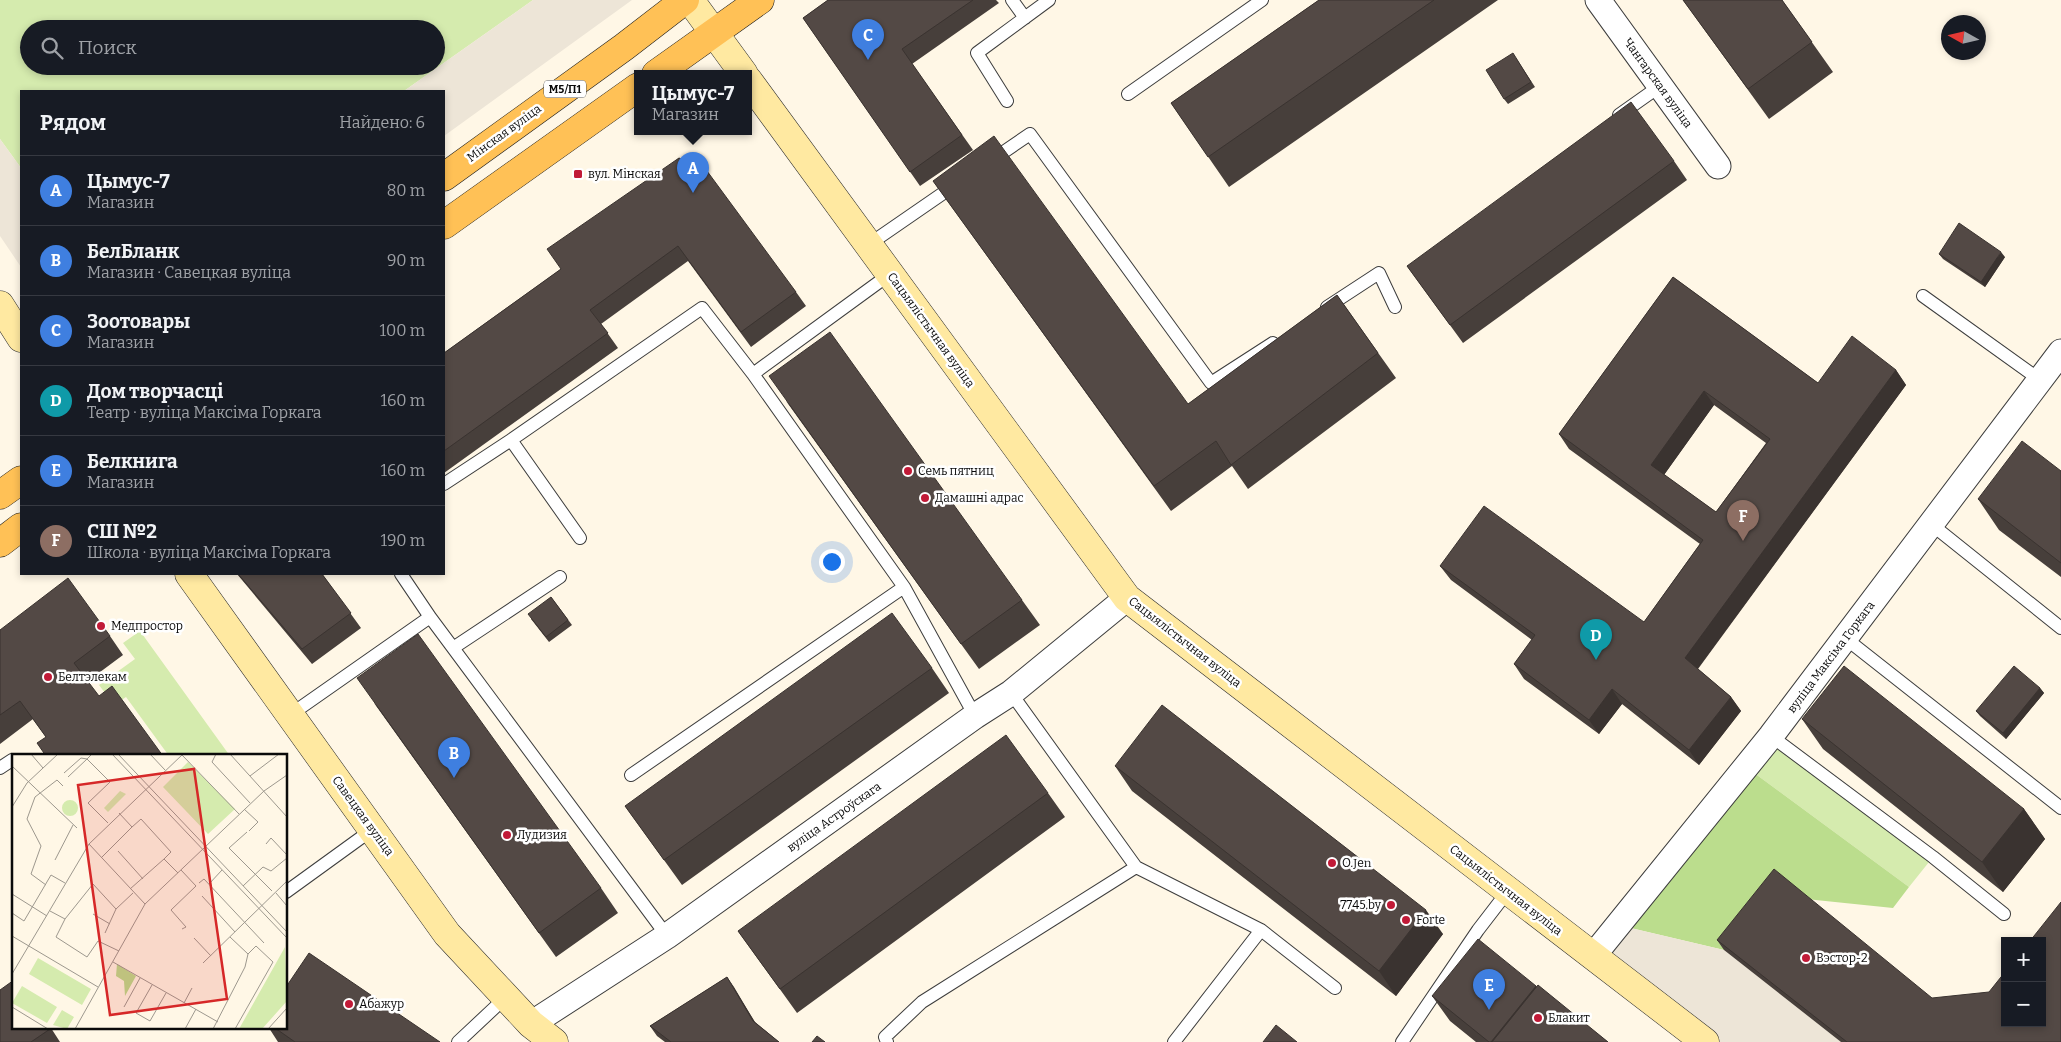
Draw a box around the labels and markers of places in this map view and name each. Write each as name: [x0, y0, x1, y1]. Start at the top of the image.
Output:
pin: C: [852, 19, 884, 60]
pin: A: [677, 152, 709, 193]
place label: вул. Мінская: [588, 167, 661, 181]
marker: вул. Мінская: [572, 168, 584, 180]
place label: Семь пятниц: [918, 464, 994, 478]
marker: Семь пятниц: [902, 465, 914, 477]
place label: Дамашні адрас: [935, 491, 1024, 505]
marker: Дамашні адрас: [919, 492, 931, 504]
pin: F: [1727, 500, 1759, 541]
place label: Медпростор: [111, 619, 183, 633]
pin: D: [1580, 619, 1612, 660]
marker: Медпростор: [95, 620, 107, 632]
place label: Белтэлекам: [58, 670, 127, 684]
marker: Белтэлекам: [42, 671, 54, 683]
pin: B: [438, 737, 470, 778]
place label: Лудизия: [517, 828, 567, 842]
marker: Лудизия: [501, 829, 513, 841]
place label: O.Jen: [1342, 856, 1372, 870]
marker: O.Jen: [1326, 857, 1338, 869]
place label: 7745.by: [1340, 898, 1382, 912]
marker: 7745.by: [1385, 899, 1397, 911]
place label: Forte: [1416, 913, 1445, 927]
marker: Forte: [1400, 914, 1412, 926]
place label: Вэстор-2: [1816, 951, 1868, 965]
marker: Вэстор-2: [1800, 952, 1812, 964]
pin: E: [1473, 969, 1505, 1010]
place label: Абажур: [359, 997, 404, 1011]
marker: Абажур: [343, 998, 355, 1010]
place label: Блакит: [1548, 1011, 1590, 1025]
marker: Блакит: [1532, 1012, 1544, 1024]

